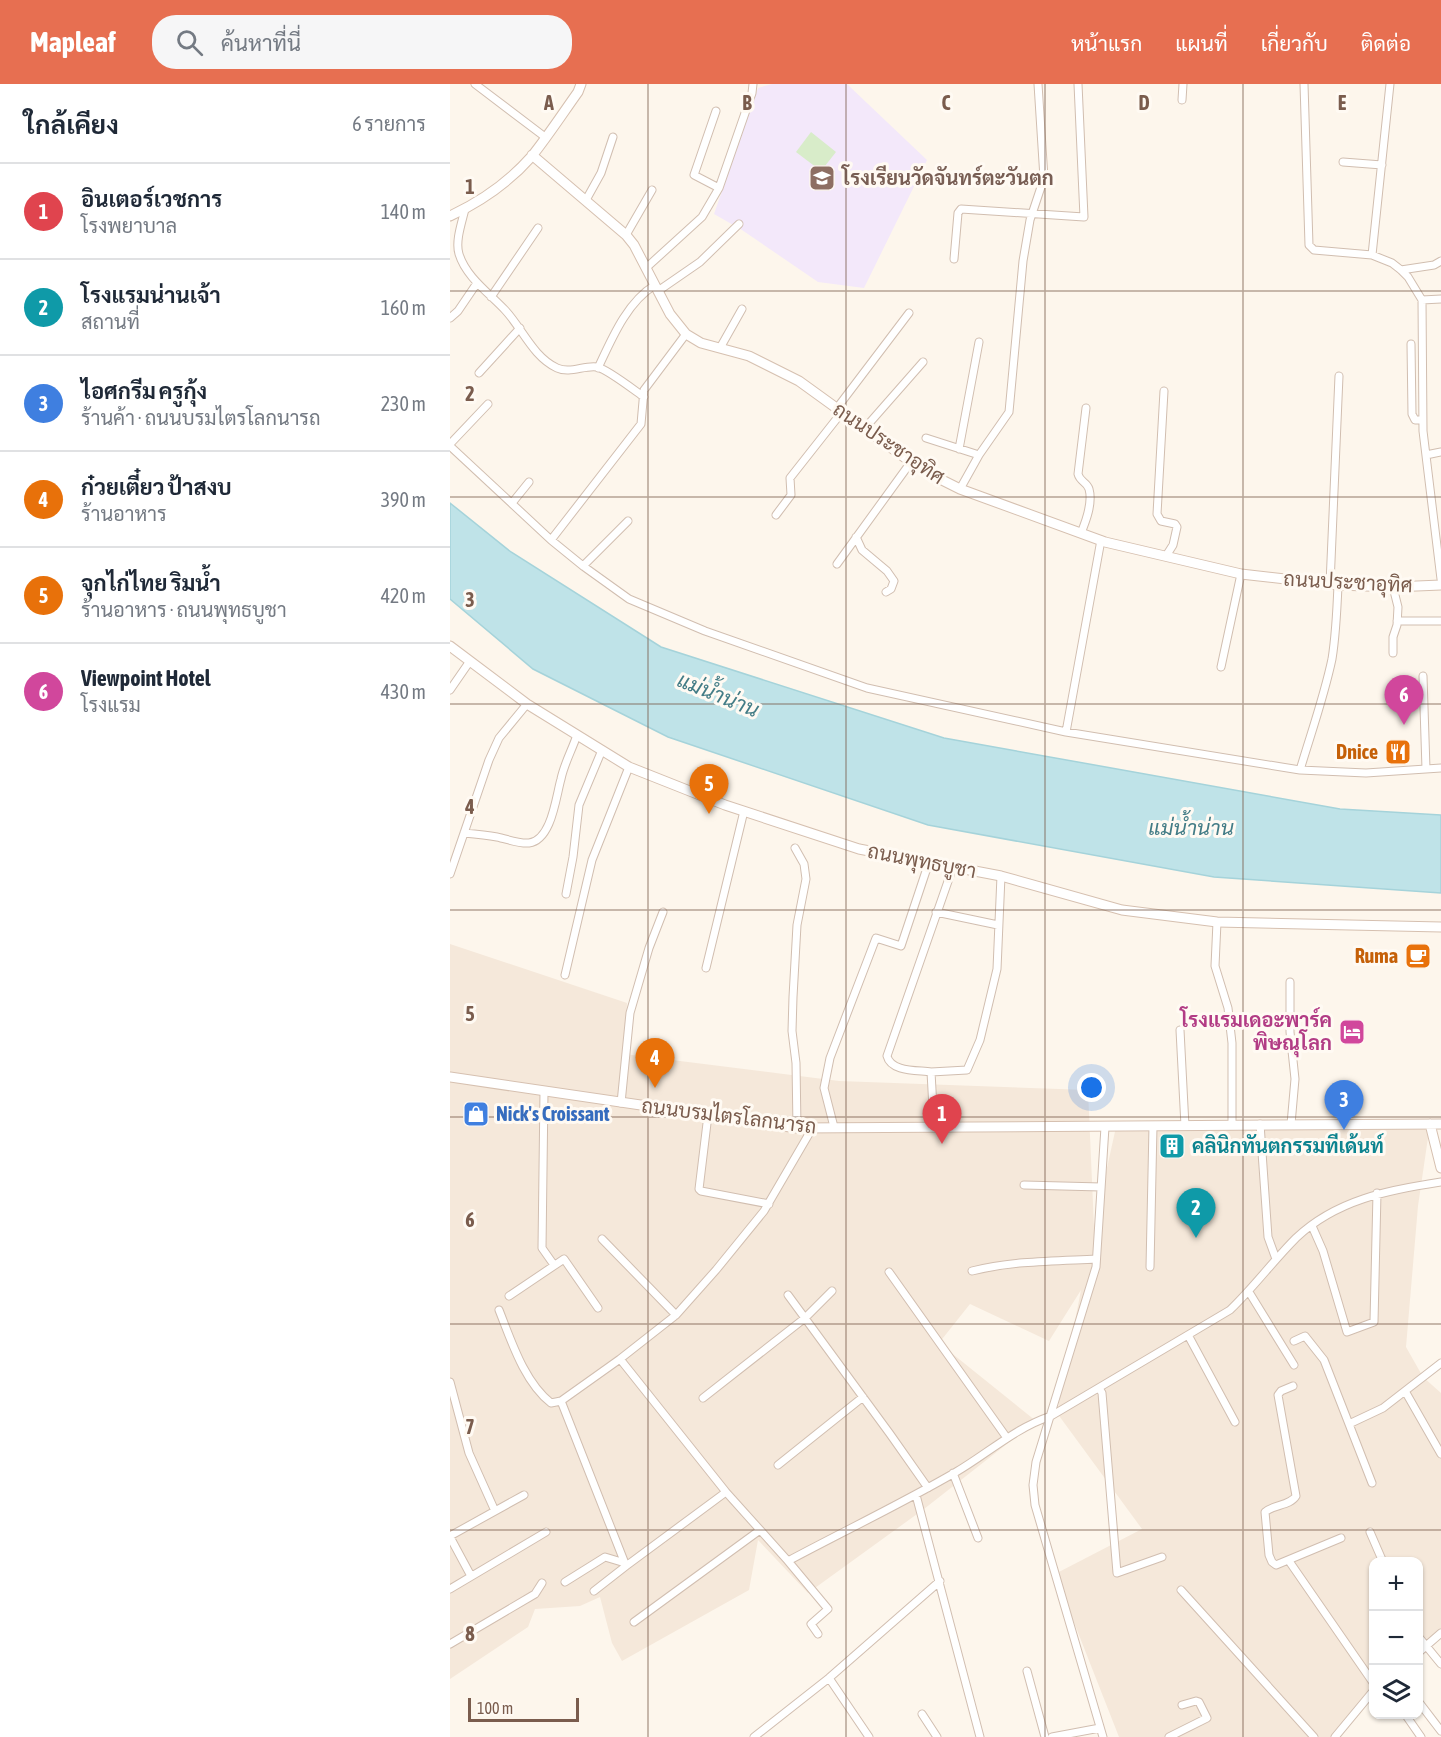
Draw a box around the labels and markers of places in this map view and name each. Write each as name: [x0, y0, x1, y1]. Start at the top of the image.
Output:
school or university icon: โรงเรียนวัดจันทร์ตะวันตก: [807, 163, 837, 193]
place label: โรงเรียนวัดจันทร์ตะวันตก: [841, 164, 1054, 189]
pin: 6: [1384, 676, 1424, 725]
restaurant icon: Dnice: [1383, 737, 1413, 767]
place label: Dnice: [1336, 740, 1378, 763]
pin: 5: [690, 764, 728, 814]
cafe icon: Ruma: [1403, 941, 1433, 971]
place label: Ruma: [1355, 944, 1398, 967]
place label: โรงแรมเดอะพาร์ค พิษณุโลก: [1179, 1006, 1332, 1058]
hotel icon: โรงแรมเดอะพาร์ค พิษณุโลก: [1337, 1017, 1367, 1047]
pin: 4: [636, 1038, 674, 1088]
pin: 3: [1324, 1080, 1364, 1130]
pin: 1: [922, 1094, 962, 1144]
shop icon: Nick's Croissant: [461, 1099, 491, 1129]
place label: Nick's Croissant: [496, 1102, 610, 1125]
building icon: คลินิกทันตกรรมทีเด้นท์: [1157, 1131, 1187, 1161]
place label: คลินิกทันตกรรมทีเด้นท์: [1192, 1133, 1385, 1157]
pin: 2: [1176, 1188, 1216, 1238]

